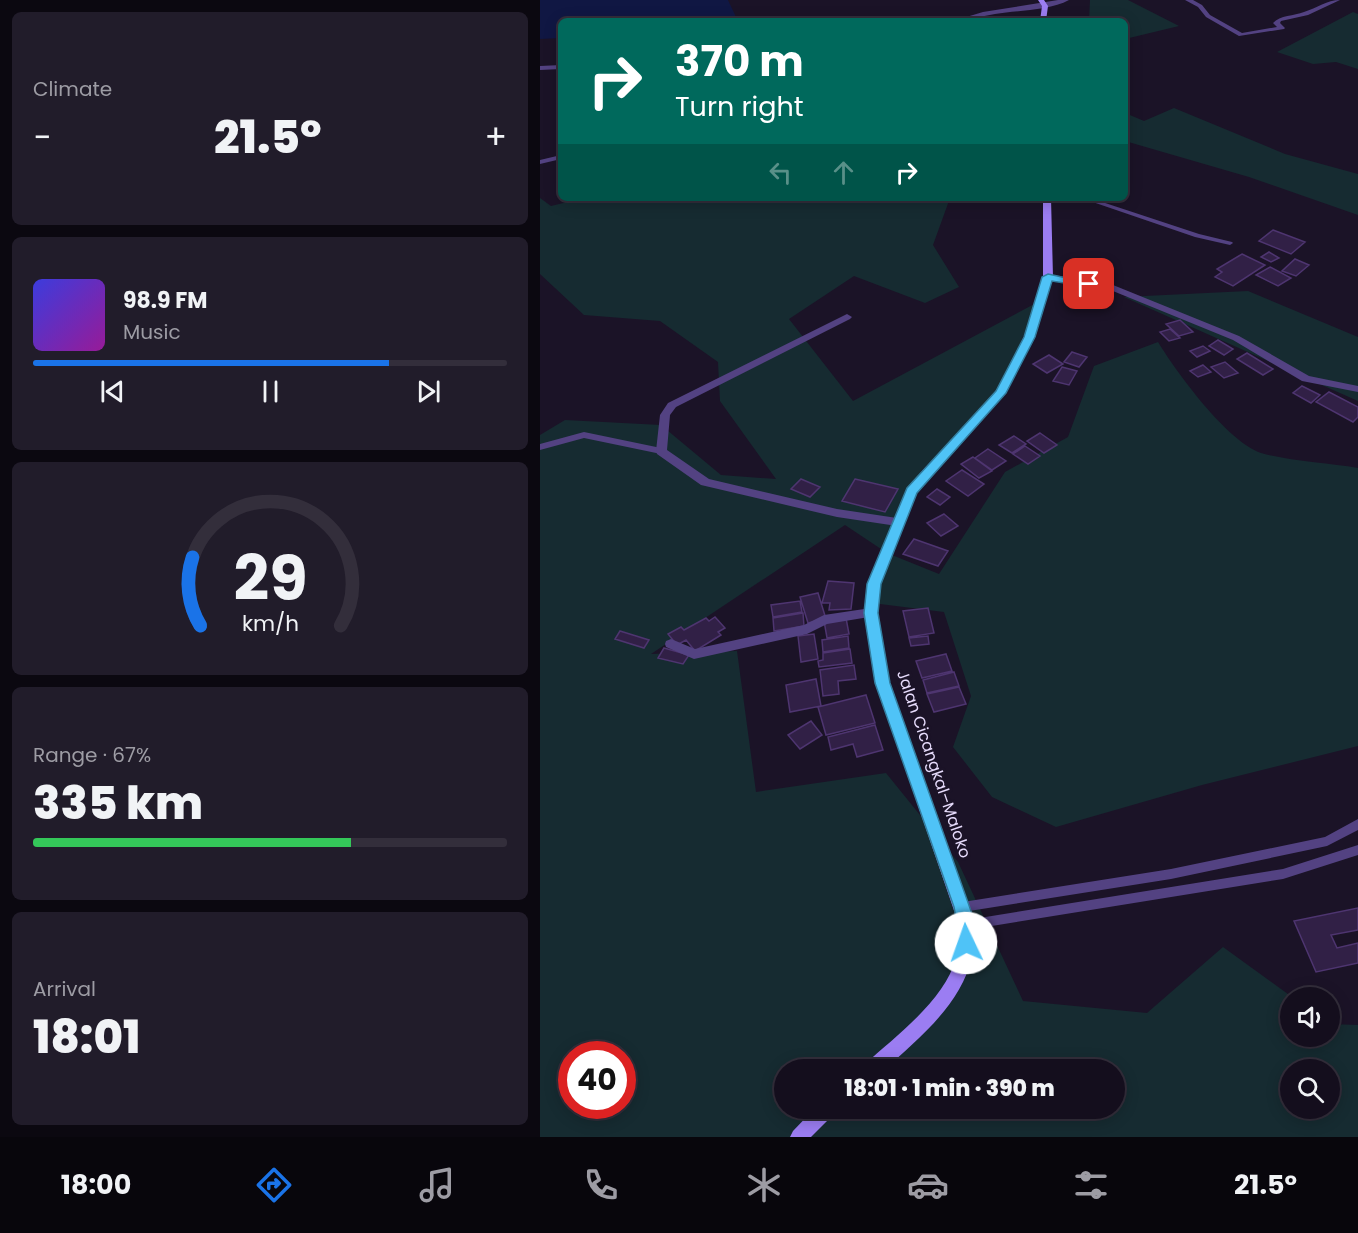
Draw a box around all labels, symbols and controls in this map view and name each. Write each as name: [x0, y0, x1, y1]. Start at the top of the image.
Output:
text: 370 m: [675, 32, 804, 91]
icon: right: [576, 42, 654, 120]
text: Climate: [33, 75, 112, 103]
text: Turn right: [675, 88, 804, 125]
text: 21.5°: [214, 106, 322, 169]
text: −: [33, 114, 51, 161]
text: +: [484, 114, 507, 161]
icon: left: [764, 156, 797, 189]
icon: ahead: [827, 156, 860, 189]
icon: right: [890, 156, 923, 189]
pin: [1063, 258, 1114, 309]
icon: arrive: [1072, 267, 1105, 300]
text: 98.9 FM: [123, 285, 207, 316]
text: Music: [123, 318, 181, 346]
icon: previous: [96, 375, 129, 408]
icon: pause: [254, 375, 287, 408]
icon: next: [412, 375, 445, 408]
text: 29: [233, 534, 307, 622]
text: km/h: [241, 608, 299, 639]
street label: Jalan Cicangkal–Maloko: [891, 667, 977, 861]
text: Range · 67%: [33, 741, 151, 769]
text: 335 km: [33, 772, 203, 835]
position arrow: [934, 911, 998, 975]
text: Arrival: [33, 975, 96, 1003]
map controls: [1280, 987, 1340, 1119]
button: sound: [1280, 987, 1340, 1047]
text: 18:01: [33, 1006, 140, 1069]
speed limit sign: 40: [558, 1041, 636, 1119]
button: search: [1280, 1059, 1340, 1119]
text: 18:01 · 1 min · 390 m: [844, 1073, 1055, 1104]
icon: directions: [253, 1164, 295, 1206]
icon: music: [416, 1164, 458, 1206]
icon: phone: [580, 1164, 622, 1206]
icon: climate: [743, 1164, 785, 1206]
icon: car: [907, 1164, 949, 1206]
icon: filters: [1070, 1164, 1112, 1206]
text: 18:00: [61, 1166, 131, 1203]
text: 21.5°: [1234, 1166, 1297, 1203]

